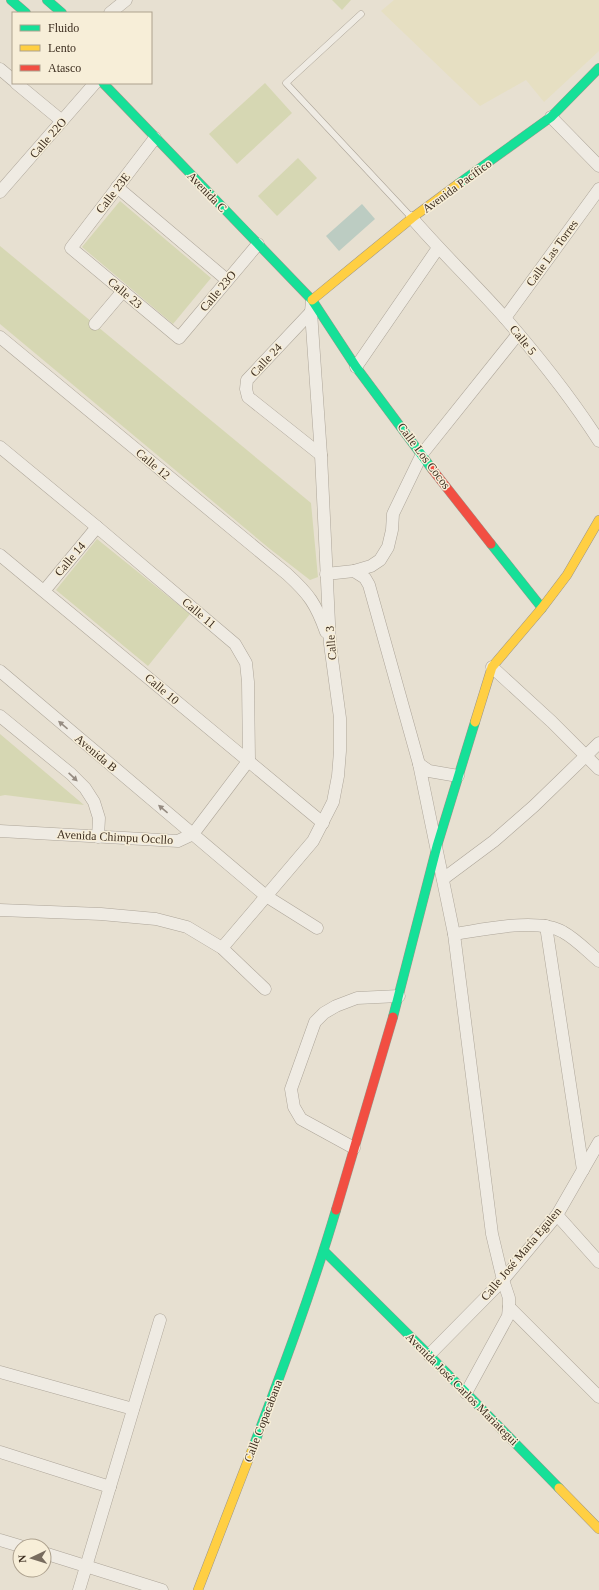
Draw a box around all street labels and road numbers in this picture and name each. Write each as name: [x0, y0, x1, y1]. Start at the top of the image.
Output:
street label: Calle 22O: [27, 115, 70, 161]
street label: Avenida Pacífico: [420, 156, 494, 216]
street label: Avenida C: [184, 169, 230, 215]
street label: Calle 23E: [93, 170, 133, 216]
street label: Calle Las Torres: [523, 217, 581, 289]
street label: Calle 23O: [197, 267, 239, 314]
street label: Calle 23: [105, 275, 145, 311]
street label: Calle 5: [507, 322, 539, 358]
street label: Calle 24: [247, 340, 285, 380]
street label: Calle Los Cocos: [395, 420, 454, 492]
street label: Calle 12: [133, 446, 173, 482]
street label: Calle 14: [52, 539, 88, 579]
street label: Calle 11: [179, 595, 219, 631]
street label: Calle 3: [323, 625, 339, 661]
street label: Calle 10: [142, 671, 182, 707]
street label: Avenida B: [72, 731, 120, 775]
street label: Avenida Chimpu Occllo: [57, 827, 173, 847]
street label: Calle José María Egulen: [478, 1204, 564, 1304]
street label: Avenida José Carlos Mariategui: [403, 1330, 522, 1449]
street label: Calle Copacabana: [241, 1377, 285, 1464]

